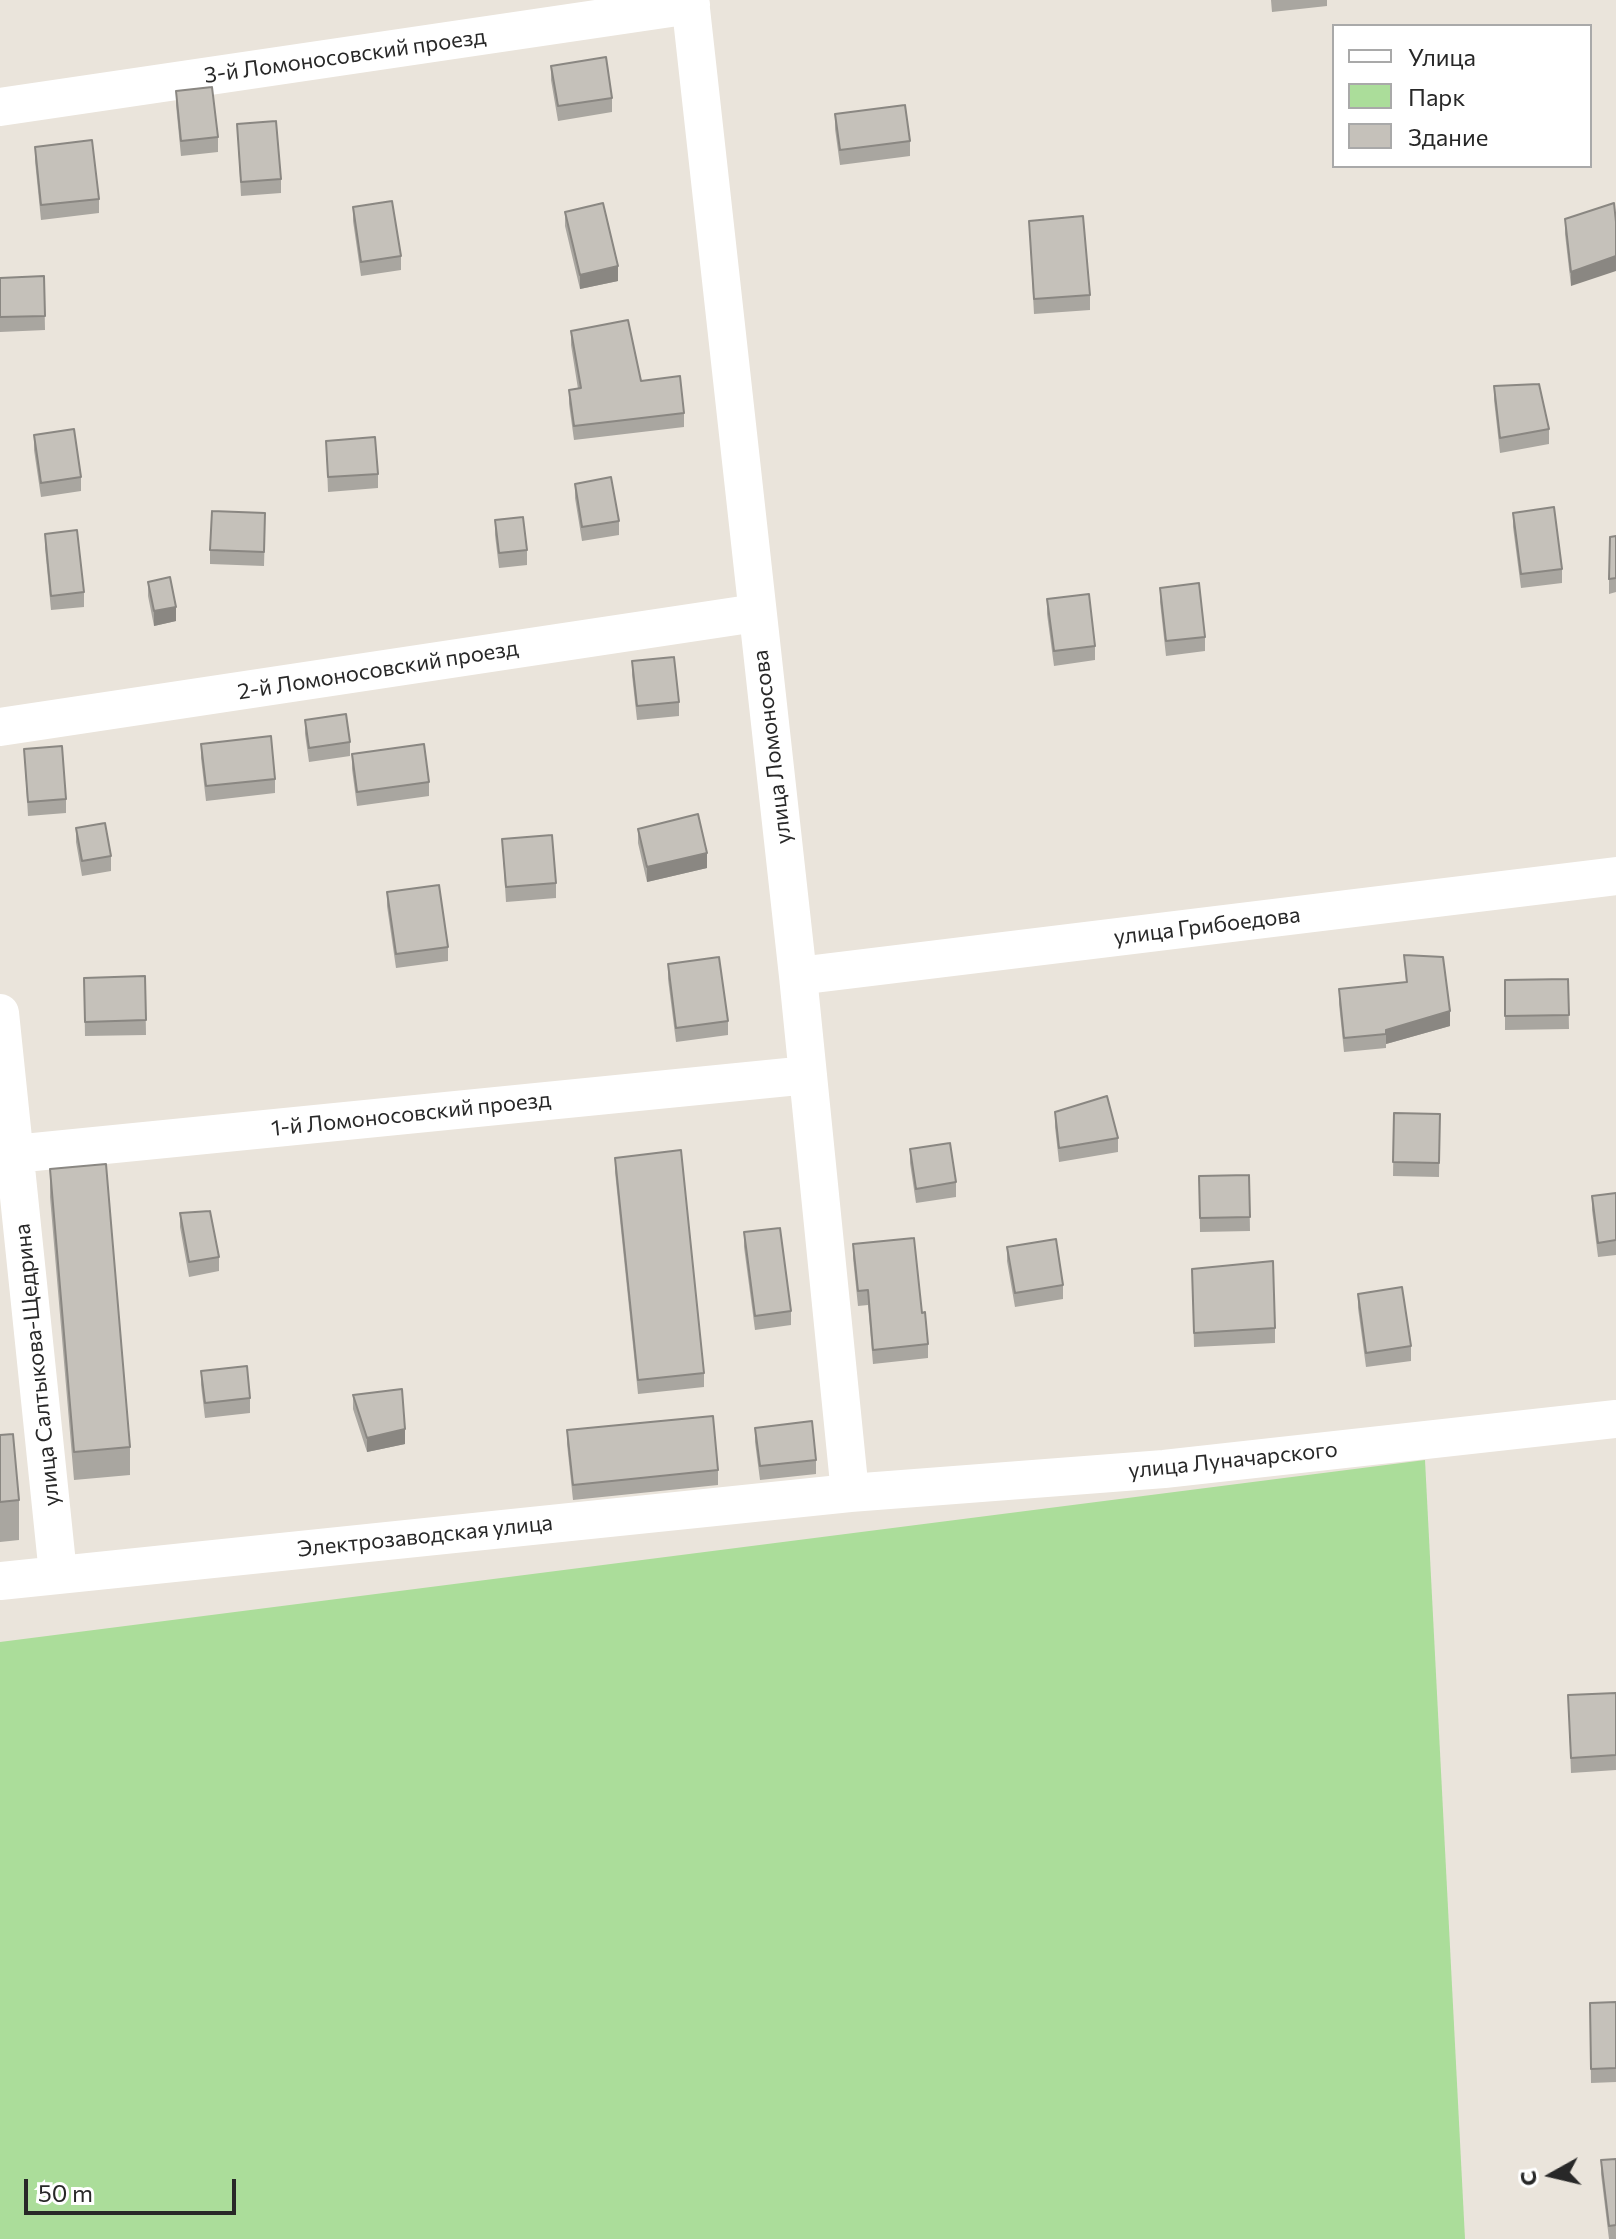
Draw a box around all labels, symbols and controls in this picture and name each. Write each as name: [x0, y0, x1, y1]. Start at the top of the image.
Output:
street label: 3-й Ломоносовский проезд: [202, 23, 488, 89]
legend: [1332, 24, 1592, 168]
text: Улица: [1408, 42, 1476, 71]
text: Парк: [1408, 82, 1465, 111]
text: Здание: [1408, 122, 1488, 151]
street label: 2-й Ломоносовский проезд: [236, 635, 520, 705]
street label: улица Ломоносова: [747, 648, 797, 846]
street label: улица Грибоедова: [1112, 901, 1302, 951]
street label: 1-й Ломоносовский проезд: [270, 1086, 552, 1142]
street label: улица Салтыкова-Щедрина: [9, 1222, 65, 1508]
street label: улица Луначарского: [1127, 1436, 1339, 1484]
street label: Электрозаводская улица: [296, 1509, 554, 1563]
north arrow: [1512, 2135, 1592, 2215]
scale bar: [28, 2163, 240, 2213]
text: С: [1513, 2169, 1542, 2188]
text: 50 m: [38, 2178, 93, 2207]

